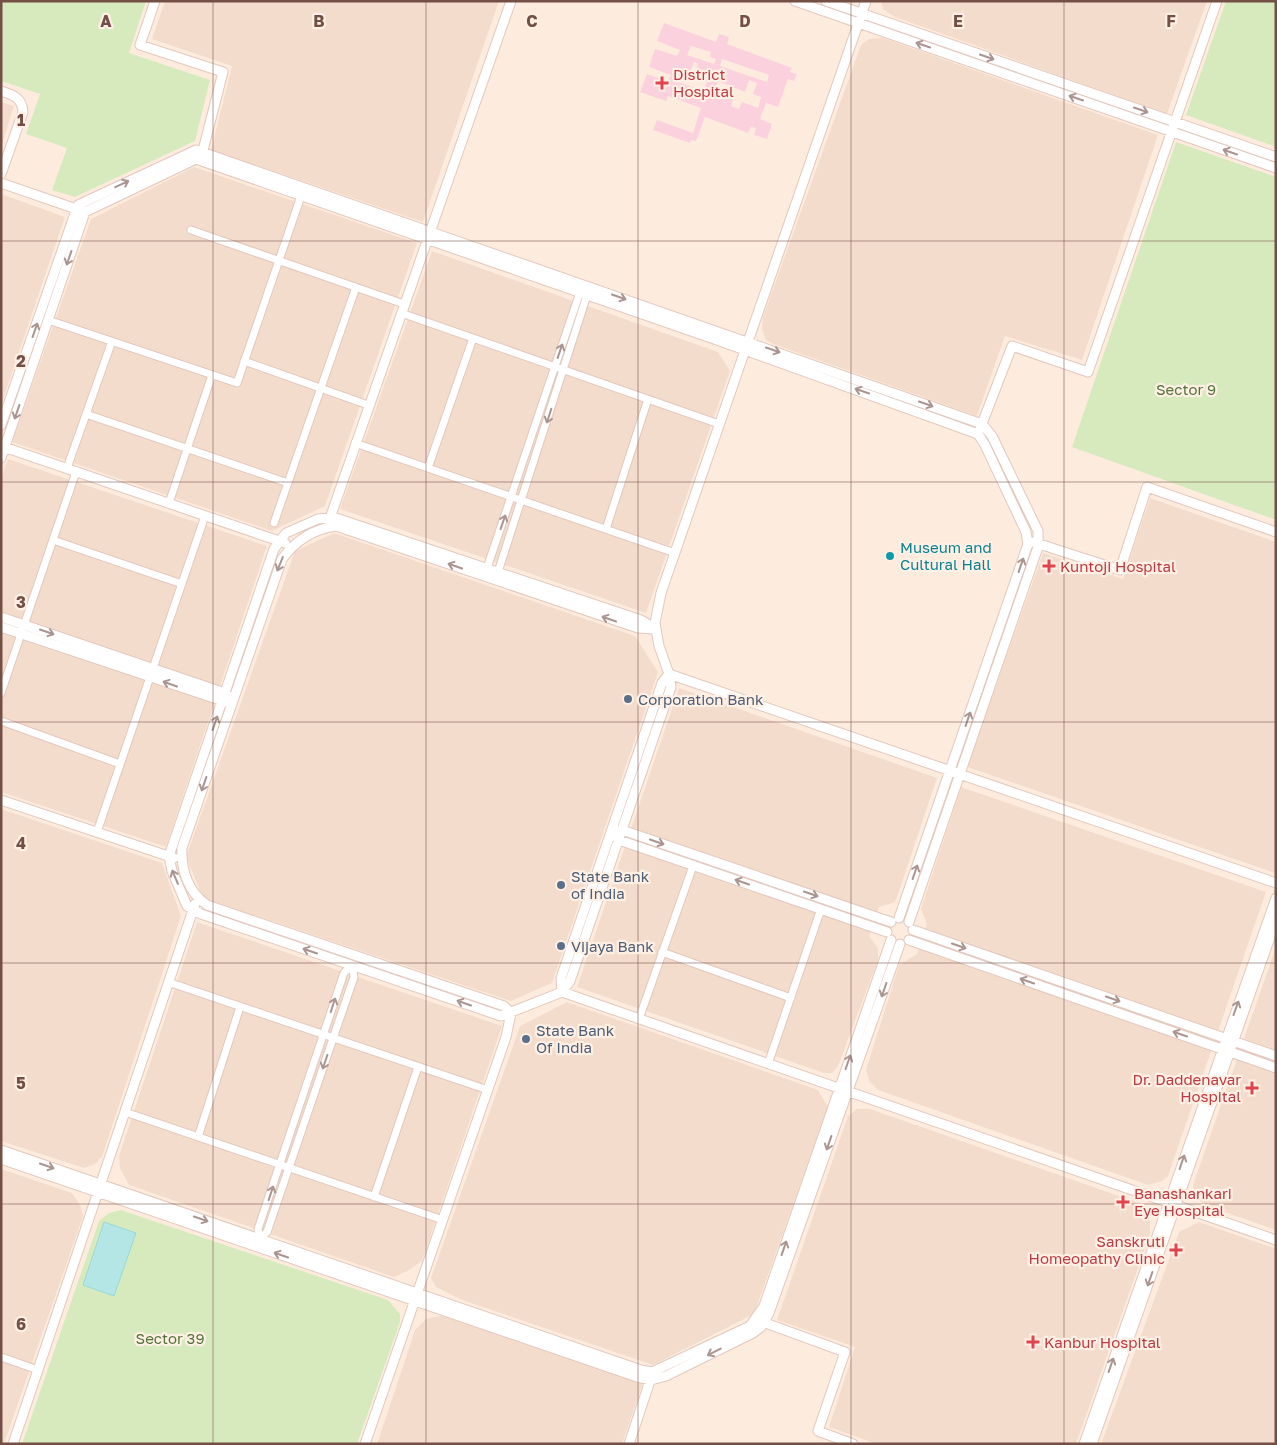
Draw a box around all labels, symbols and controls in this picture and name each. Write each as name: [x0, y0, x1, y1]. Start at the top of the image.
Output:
text: A: [100, 11, 112, 31]
text: B: [313, 11, 325, 31]
text: C: [526, 11, 538, 31]
text: D: [739, 11, 751, 31]
text: E: [953, 11, 963, 31]
text: F: [1166, 11, 1176, 31]
one-way arrow: [915, 40, 931, 49]
one-way arrow: [979, 53, 995, 62]
place label: District Hospital: [673, 65, 734, 100]
marker: District Hospital: [655, 76, 669, 90]
one-way arrow: [1068, 93, 1084, 103]
one-way arrow: [1133, 106, 1148, 115]
text: 1: [17, 110, 25, 130]
one-way arrow: [1222, 147, 1238, 156]
one-way arrow: [114, 179, 129, 188]
one-way arrow: [64, 250, 73, 266]
one-way arrow: [611, 293, 627, 303]
one-way arrow: [30, 322, 40, 338]
one-way arrow: [556, 344, 565, 359]
one-way arrow: [765, 346, 780, 355]
text: 2: [16, 351, 26, 371]
park label: Sector 9: [1156, 380, 1216, 398]
one-way arrow: [855, 386, 870, 395]
one-way arrow: [918, 400, 934, 409]
one-way arrow: [12, 404, 21, 420]
one-way arrow: [544, 408, 553, 424]
one-way arrow: [499, 514, 508, 530]
place label: Museum and Cultural Hall: [900, 538, 992, 573]
marker: Museum and Cultural Hall: [884, 550, 896, 562]
one-way arrow: [275, 556, 284, 571]
place label: Kuntoji Hospital: [1060, 557, 1176, 575]
one-way arrow: [1017, 558, 1026, 573]
marker: Kuntoji Hospital: [1042, 559, 1056, 573]
one-way arrow: [448, 561, 463, 570]
text: 3: [16, 592, 26, 612]
one-way arrow: [601, 613, 617, 623]
one-way arrow: [39, 628, 55, 637]
one-way arrow: [163, 679, 179, 688]
place label: Corporation Bank: [638, 690, 764, 708]
marker: Corporation Bank: [622, 693, 634, 705]
one-way arrow: [964, 711, 973, 727]
one-way arrow: [211, 716, 220, 732]
one-way arrow: [199, 776, 208, 791]
text: 4: [16, 833, 26, 853]
one-way arrow: [649, 837, 665, 847]
one-way arrow: [910, 864, 920, 880]
place label: State Bank of India: [571, 867, 650, 902]
one-way arrow: [169, 870, 179, 885]
one-way arrow: [735, 877, 750, 886]
marker: State Bank of India: [555, 879, 567, 891]
one-way arrow: [803, 890, 818, 899]
place label: Vijaya Bank: [571, 937, 654, 955]
marker: Vijaya Bank: [555, 940, 567, 952]
one-way arrow: [951, 942, 966, 951]
one-way arrow: [303, 946, 319, 955]
one-way arrow: [1019, 976, 1035, 985]
one-way arrow: [878, 981, 888, 997]
one-way arrow: [1104, 995, 1120, 1004]
one-way arrow: [329, 998, 338, 1014]
one-way arrow: [457, 998, 473, 1007]
one-way arrow: [1232, 1001, 1241, 1017]
place label: State Bank Of India: [536, 1021, 615, 1056]
one-way arrow: [1173, 1029, 1188, 1038]
marker: State Bank Of India: [520, 1033, 532, 1045]
one-way arrow: [320, 1053, 329, 1069]
one-way arrow: [844, 1054, 854, 1070]
place label: Dr. Daddenavar Hospital: [1132, 1070, 1241, 1105]
text: 5: [16, 1073, 26, 1093]
marker: Dr. Daddenavar Hospital: [1245, 1081, 1259, 1095]
one-way arrow: [824, 1135, 834, 1151]
one-way arrow: [1178, 1154, 1187, 1170]
one-way arrow: [39, 1162, 55, 1171]
place label: Banashankari Eye Hospital: [1134, 1184, 1232, 1219]
one-way arrow: [266, 1185, 276, 1201]
marker: Banashankari Eye Hospital: [1116, 1195, 1130, 1209]
one-way arrow: [193, 1215, 208, 1224]
place label: Sanskruti Homeopathy Clinic: [1029, 1232, 1165, 1267]
one-way arrow: [780, 1241, 789, 1256]
marker: Sanskruti Homeopathy Clinic: [1169, 1243, 1183, 1257]
one-way arrow: [273, 1250, 289, 1259]
one-way arrow: [1145, 1271, 1154, 1287]
text: 6: [16, 1314, 26, 1334]
park label: Sector 39: [136, 1329, 204, 1347]
place label: Kanbur Hospital: [1044, 1333, 1161, 1351]
marker: Kanbur Hospital: [1026, 1335, 1040, 1349]
one-way arrow: [707, 1348, 722, 1357]
one-way arrow: [1107, 1357, 1116, 1373]

